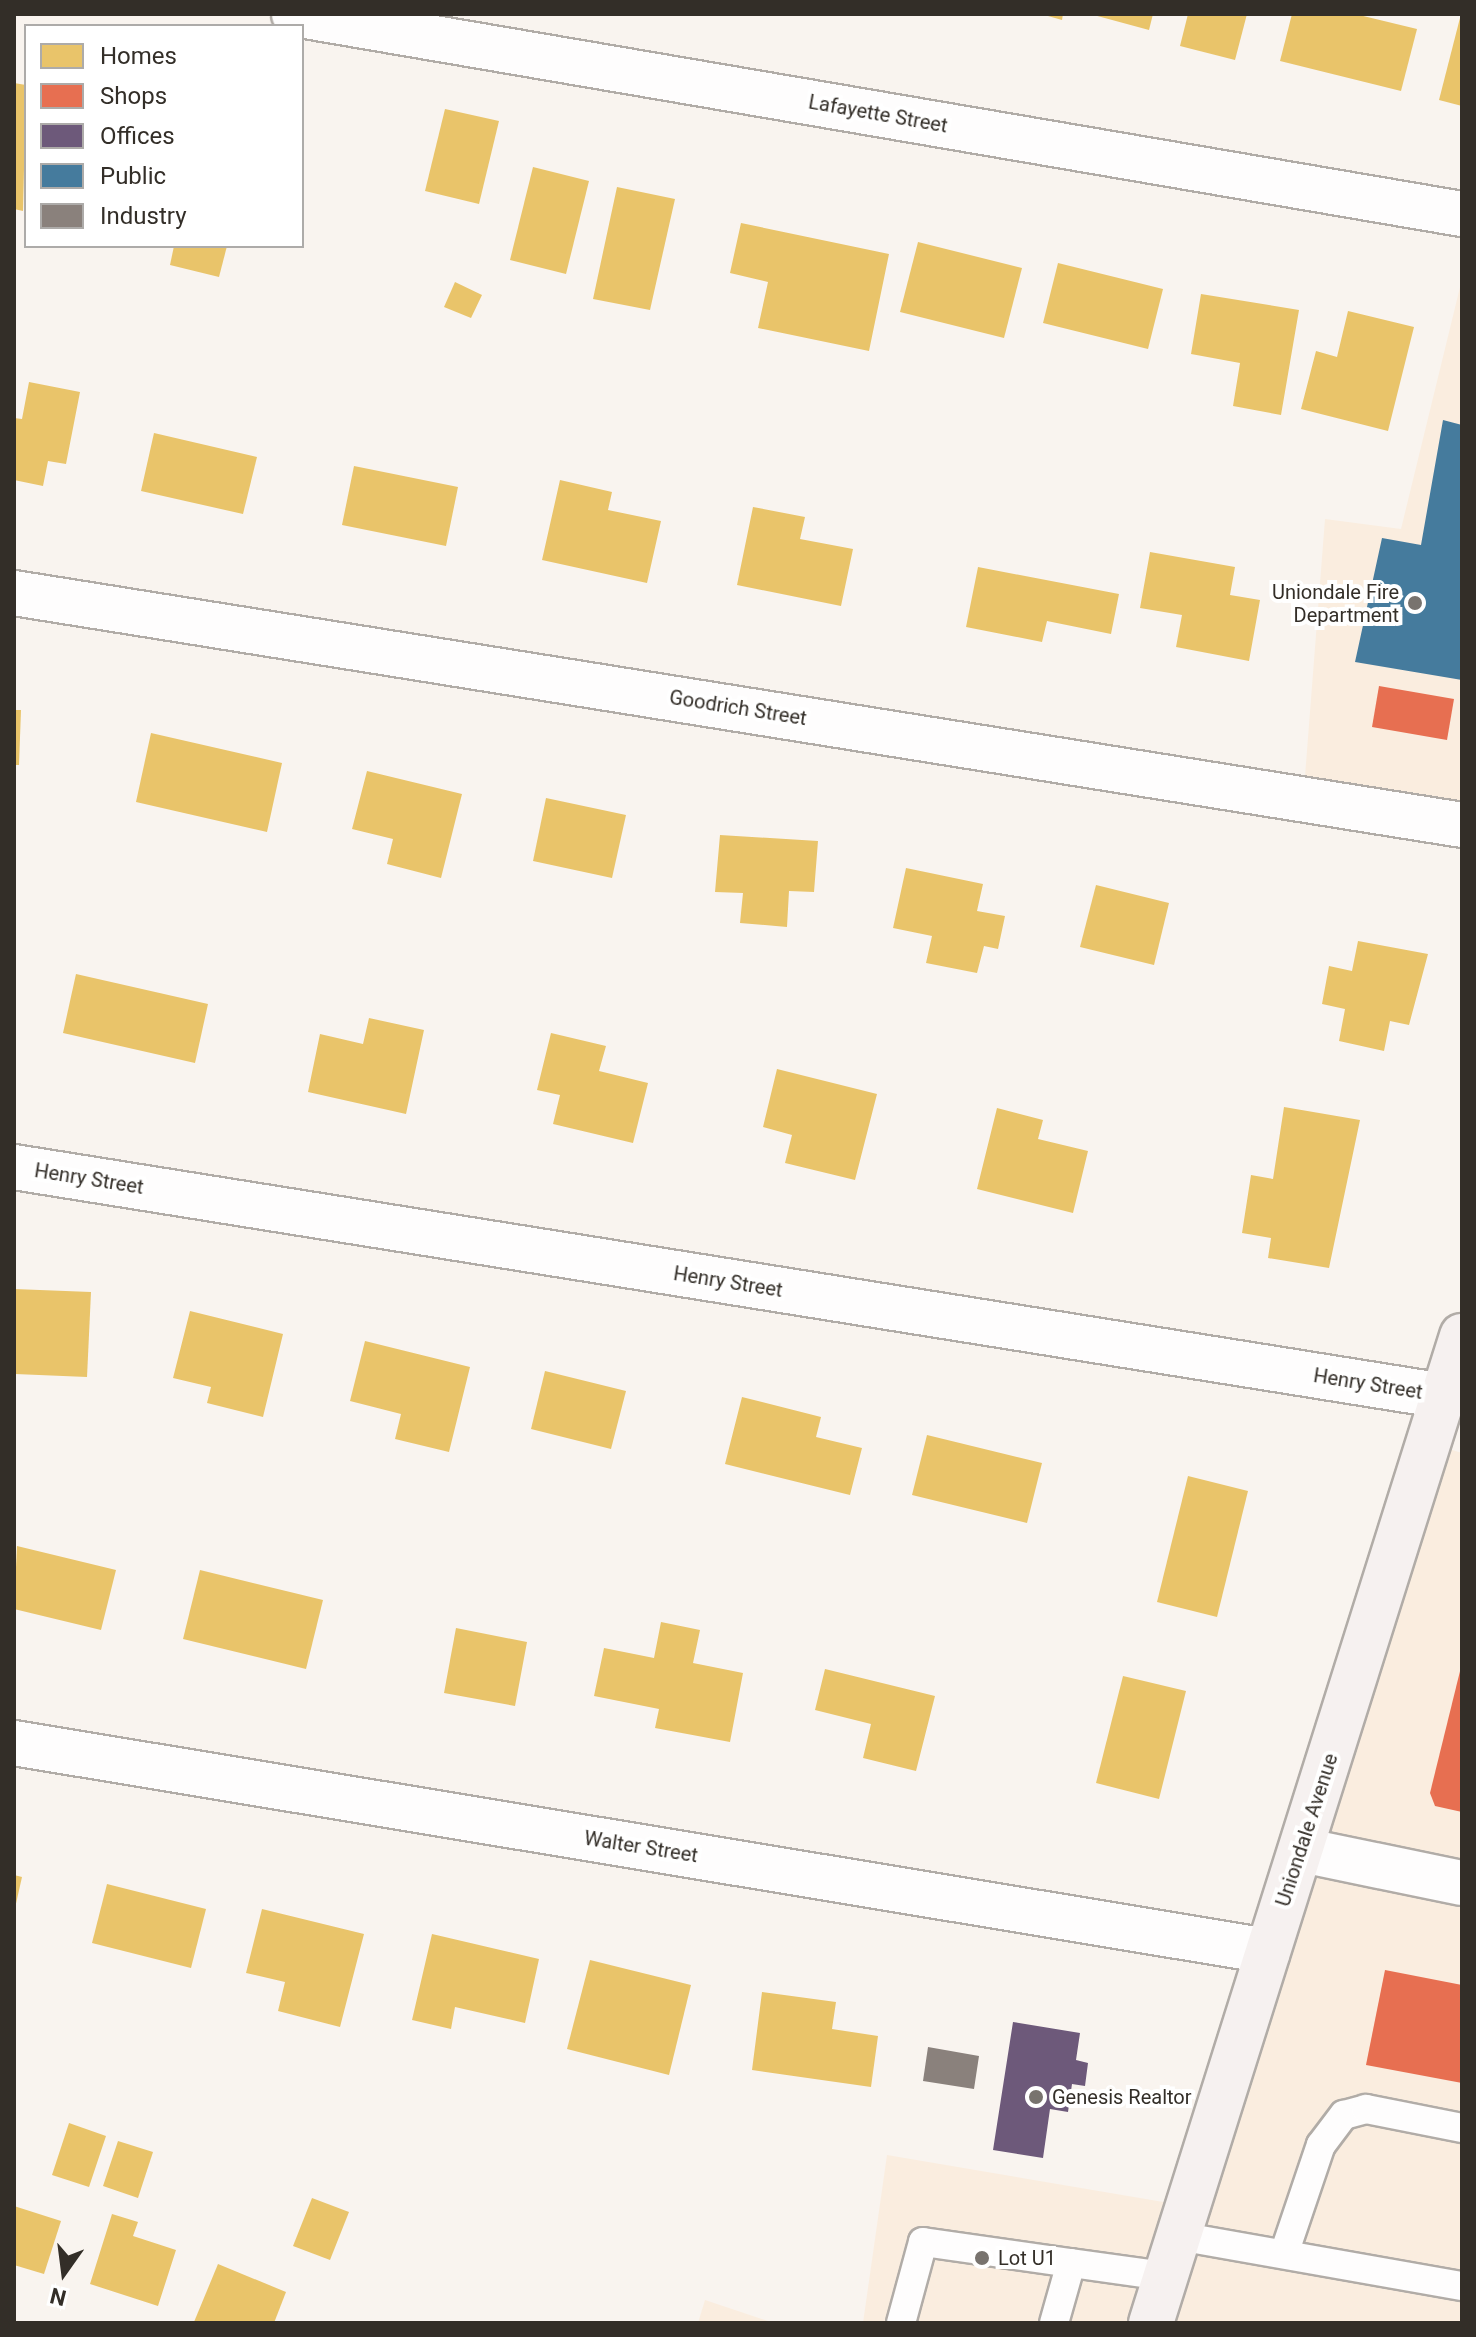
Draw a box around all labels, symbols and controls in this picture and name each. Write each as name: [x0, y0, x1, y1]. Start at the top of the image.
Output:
legend: [24, 24, 304, 248]
text: Homes: [100, 42, 177, 70]
text: Shops: [100, 82, 167, 110]
street label: Lafayette Street: [807, 90, 949, 138]
text: Offices: [100, 122, 175, 150]
text: Public: [100, 162, 166, 190]
text: Industry: [100, 202, 186, 230]
place label: Uniondale Fire Department: [1272, 580, 1399, 627]
marker: Uniondale Fire Department: [1406, 594, 1424, 612]
street label: Goodrich Street: [668, 685, 808, 731]
street label: Henry Street: [33, 1159, 145, 1199]
street label: Henry Street: [672, 1262, 784, 1302]
street label: Henry Street: [1312, 1364, 1424, 1404]
street label: Uniondale Avenue: [1271, 1751, 1343, 1909]
street label: Walter Street: [582, 1826, 700, 1868]
place label: Genesis Realtor: [1052, 2085, 1192, 2109]
marker: Genesis Realtor: [1027, 2088, 1045, 2106]
north arrow: [24, 2233, 104, 2313]
place label: Lot U1: [998, 2246, 1056, 2270]
marker: Lot U1: [973, 2249, 991, 2267]
text: N: [48, 2283, 69, 2311]

